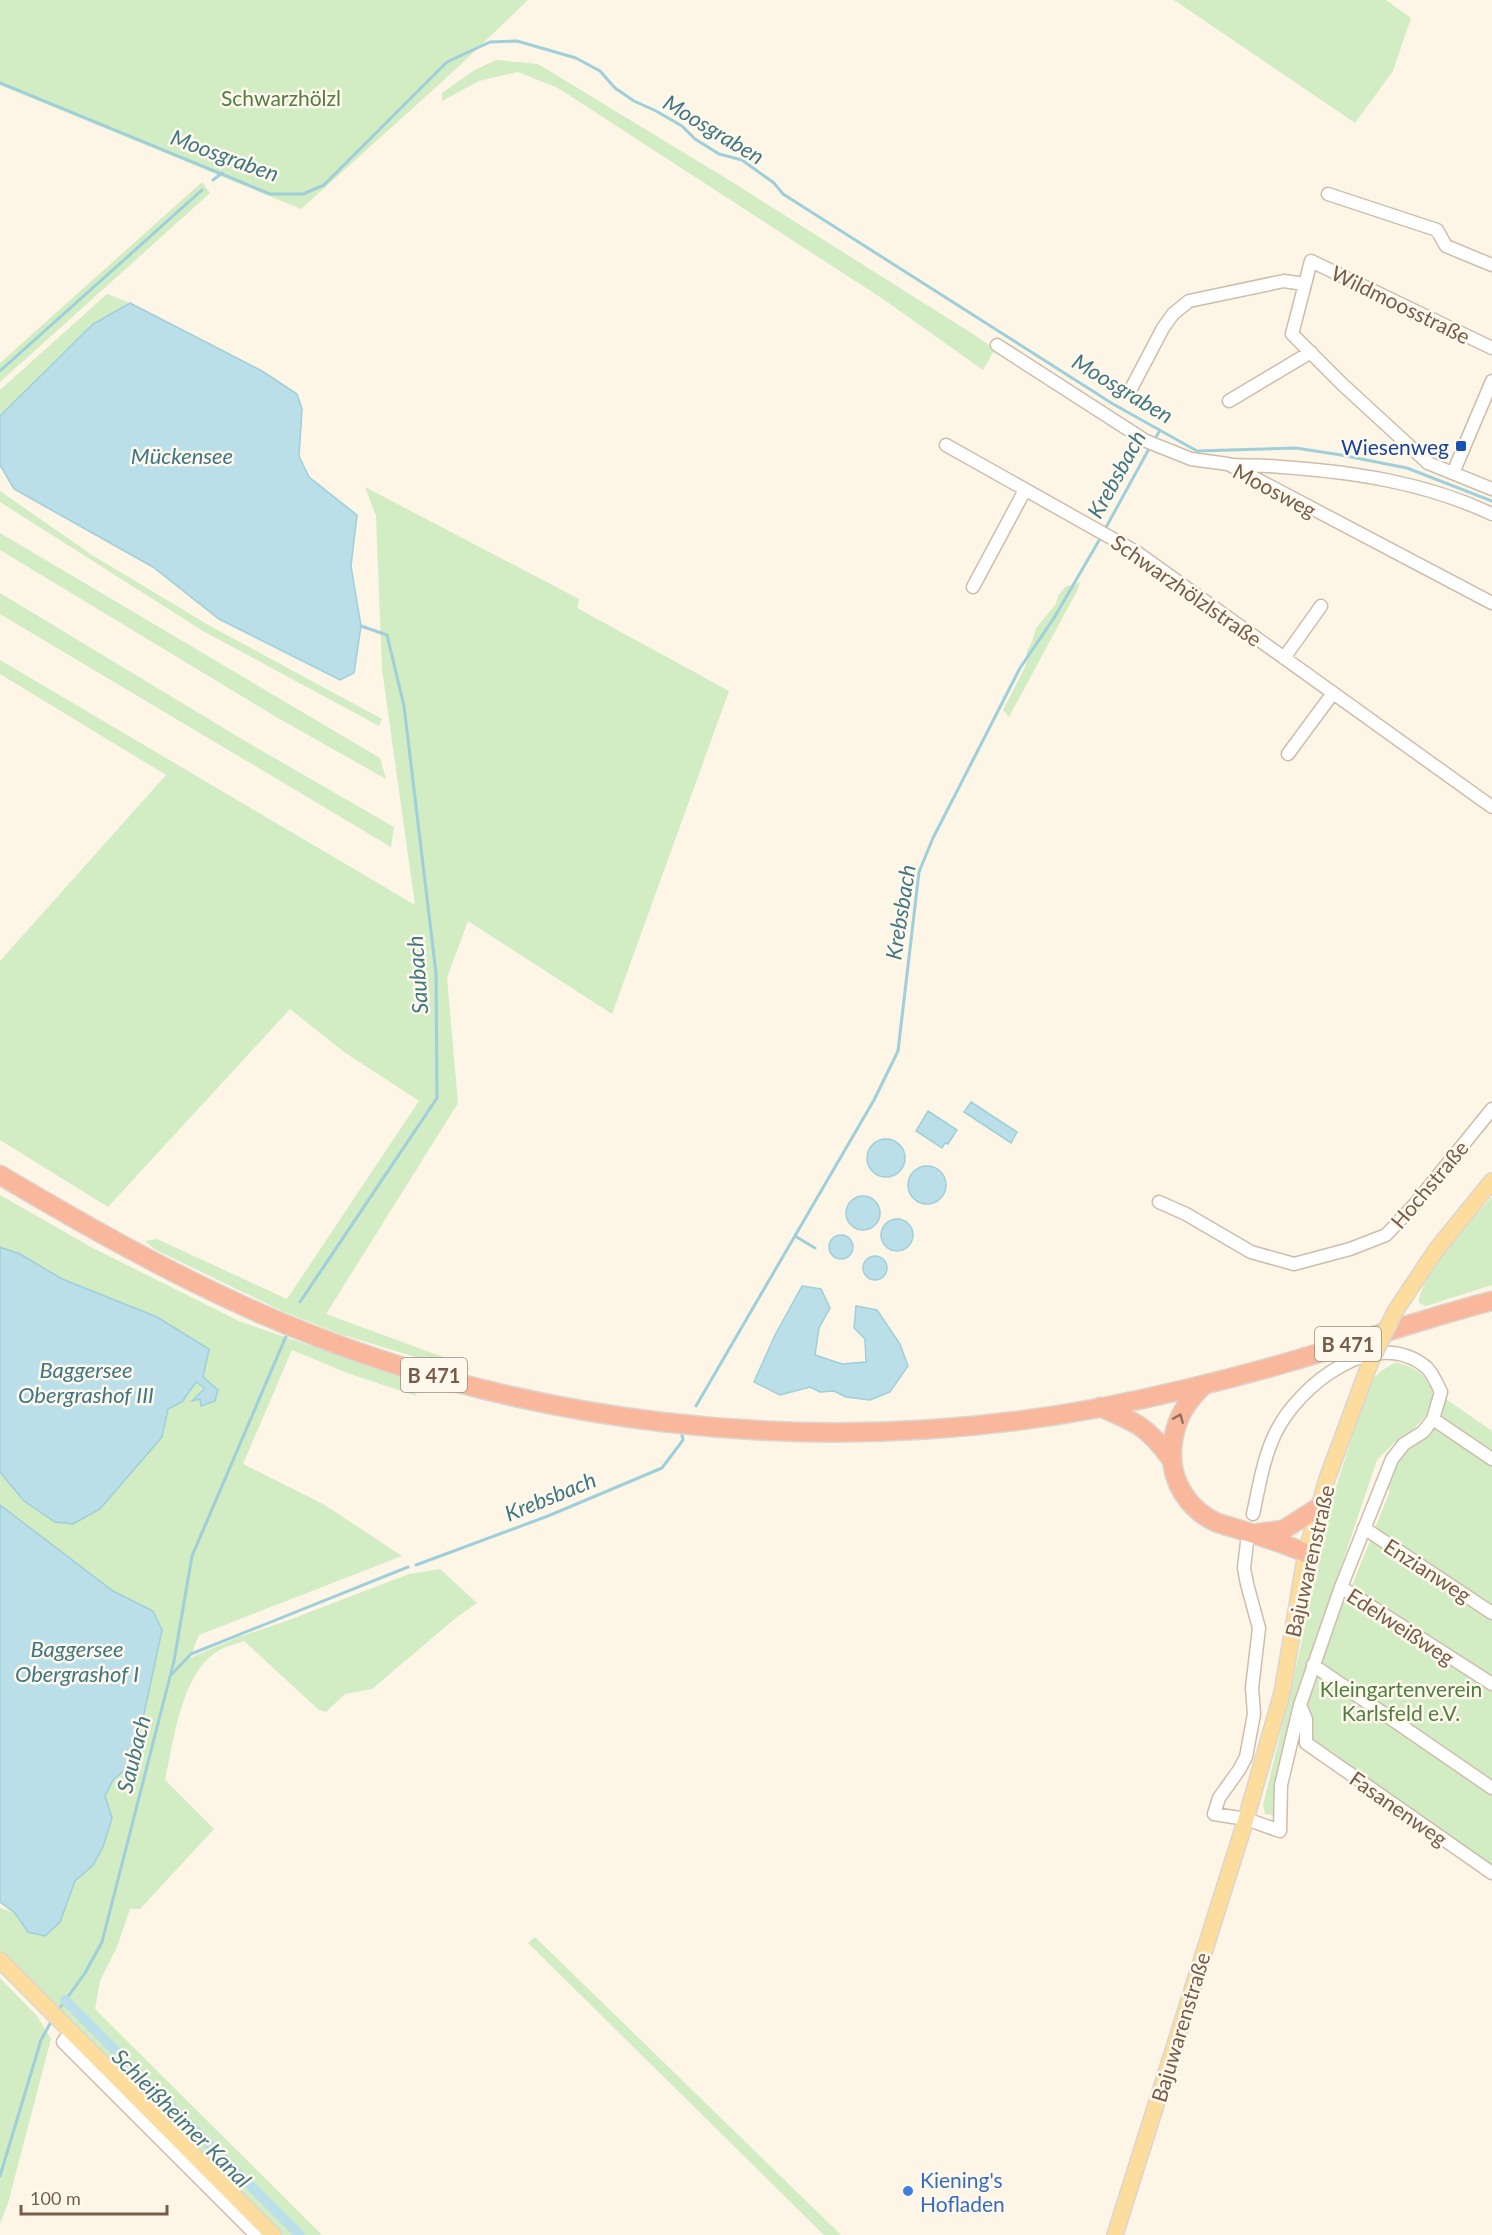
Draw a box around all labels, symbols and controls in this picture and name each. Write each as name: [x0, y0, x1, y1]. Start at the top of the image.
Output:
park label: Schwarzhölzl: [221, 85, 341, 110]
water label: Moosgraben: [659, 88, 769, 170]
water label: Moosgraben: [167, 123, 283, 187]
street label: Wildmoosstraße: [1327, 260, 1475, 348]
water label: Moosgraben: [1068, 347, 1178, 429]
water label: Krebsbach: [1081, 425, 1151, 523]
place label: Wiesenweg: [1341, 434, 1449, 459]
marker: Wiesenweg: [1454, 439, 1468, 453]
water label: Mückensee: [131, 442, 233, 469]
street label: Moosweg: [1229, 458, 1321, 522]
street label: Schwarzhölzlstraße: [1107, 529, 1267, 651]
water label: Krebsbach: [879, 862, 921, 962]
water label: Saubach: [401, 935, 433, 1015]
street label: Hochstraße: [1385, 1135, 1473, 1233]
road number: B 471: [1315, 1327, 1381, 1361]
water label: Baggersee Obergrashof III: [18, 1356, 154, 1408]
road number: B 471: [401, 1358, 467, 1392]
one-way arrow: [1172, 1414, 1184, 1425]
water label: Krebsbach: [500, 1465, 600, 1527]
street label: Bajuwarenstraße: [1279, 1483, 1339, 1639]
street label: Enzianweg: [1380, 1533, 1476, 1607]
street label: Edelweißweg: [1343, 1582, 1459, 1670]
water label: Baggersee Obergrashof I: [15, 1635, 139, 1687]
park label: Kleingartenverein Karlsfeld e.V.: [1320, 1676, 1482, 1725]
water label: Saubach: [110, 1713, 156, 1795]
street label: Fasanenweg: [1345, 1765, 1453, 1851]
street label: Bajuwarenstraße: [1145, 1949, 1215, 2105]
water label: Schleißheimer Kanal: [107, 2043, 257, 2193]
place label: Kiening's Hofladen: [920, 2167, 1005, 2216]
scale bar: [21, 2178, 166, 2216]
marker: Kiening's Hofladen: [901, 2184, 915, 2198]
text: 100 m: [30, 2187, 81, 2209]

